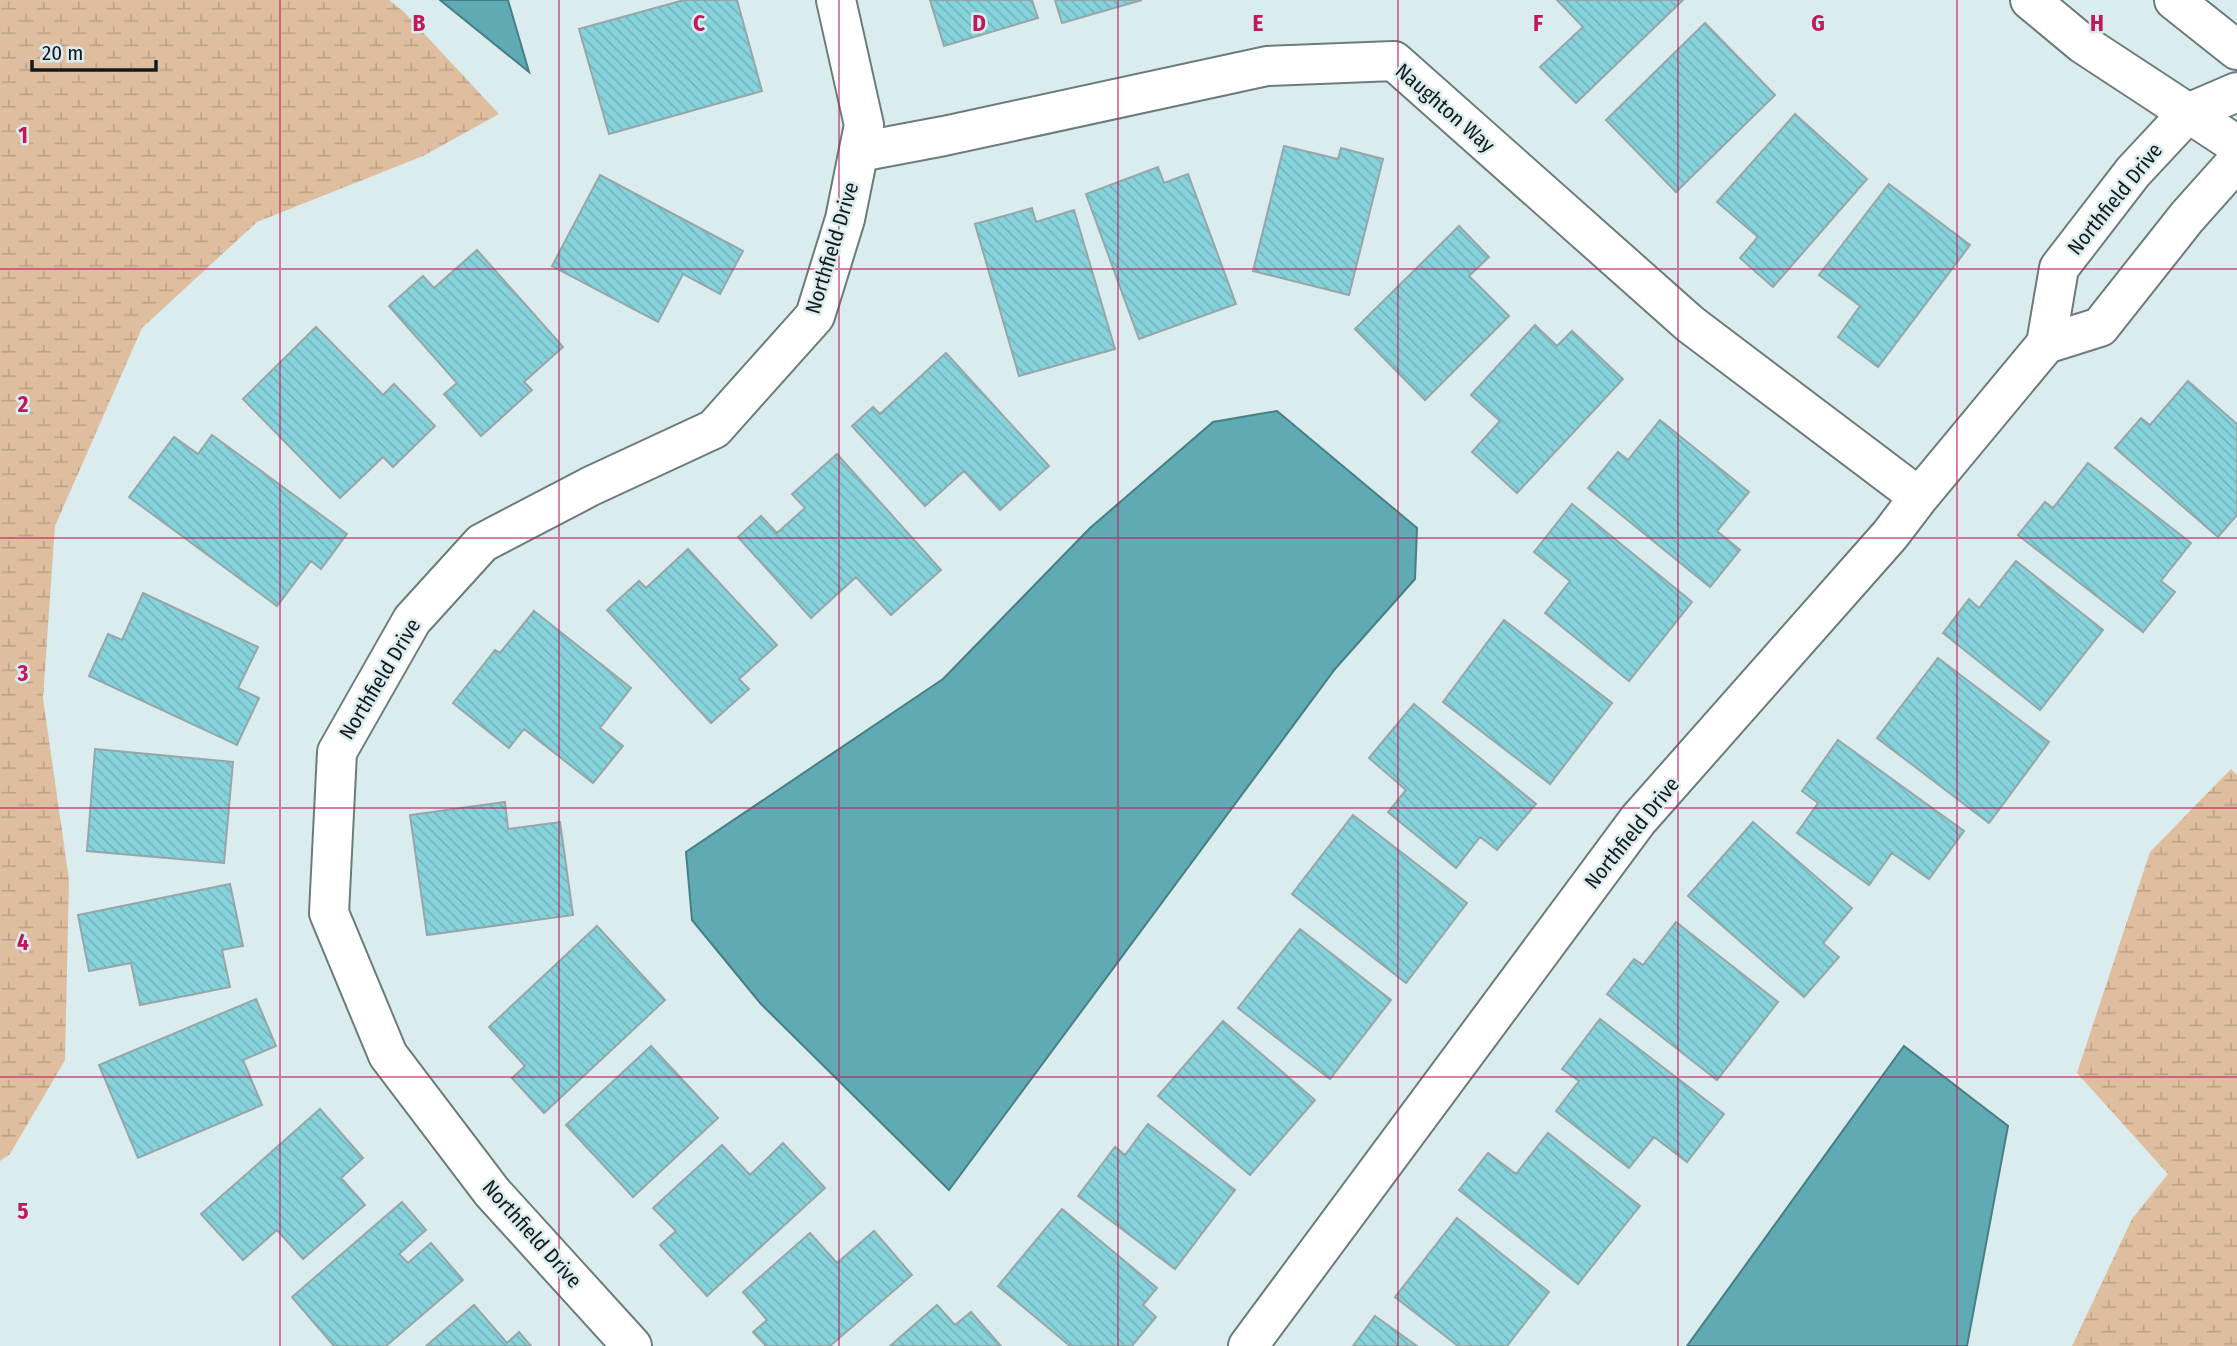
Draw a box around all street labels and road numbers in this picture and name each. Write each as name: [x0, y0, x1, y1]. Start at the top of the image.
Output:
street label: Naughton Way: [1390, 58, 1500, 159]
street label: Northfield Drive: [2062, 138, 2168, 260]
street label: Northfield Drive: [800, 179, 864, 317]
street label: Northfield Drive: [334, 614, 426, 744]
street label: Northfield Drive: [1579, 772, 1685, 894]
street label: Northfield Drive: [477, 1175, 587, 1293]

